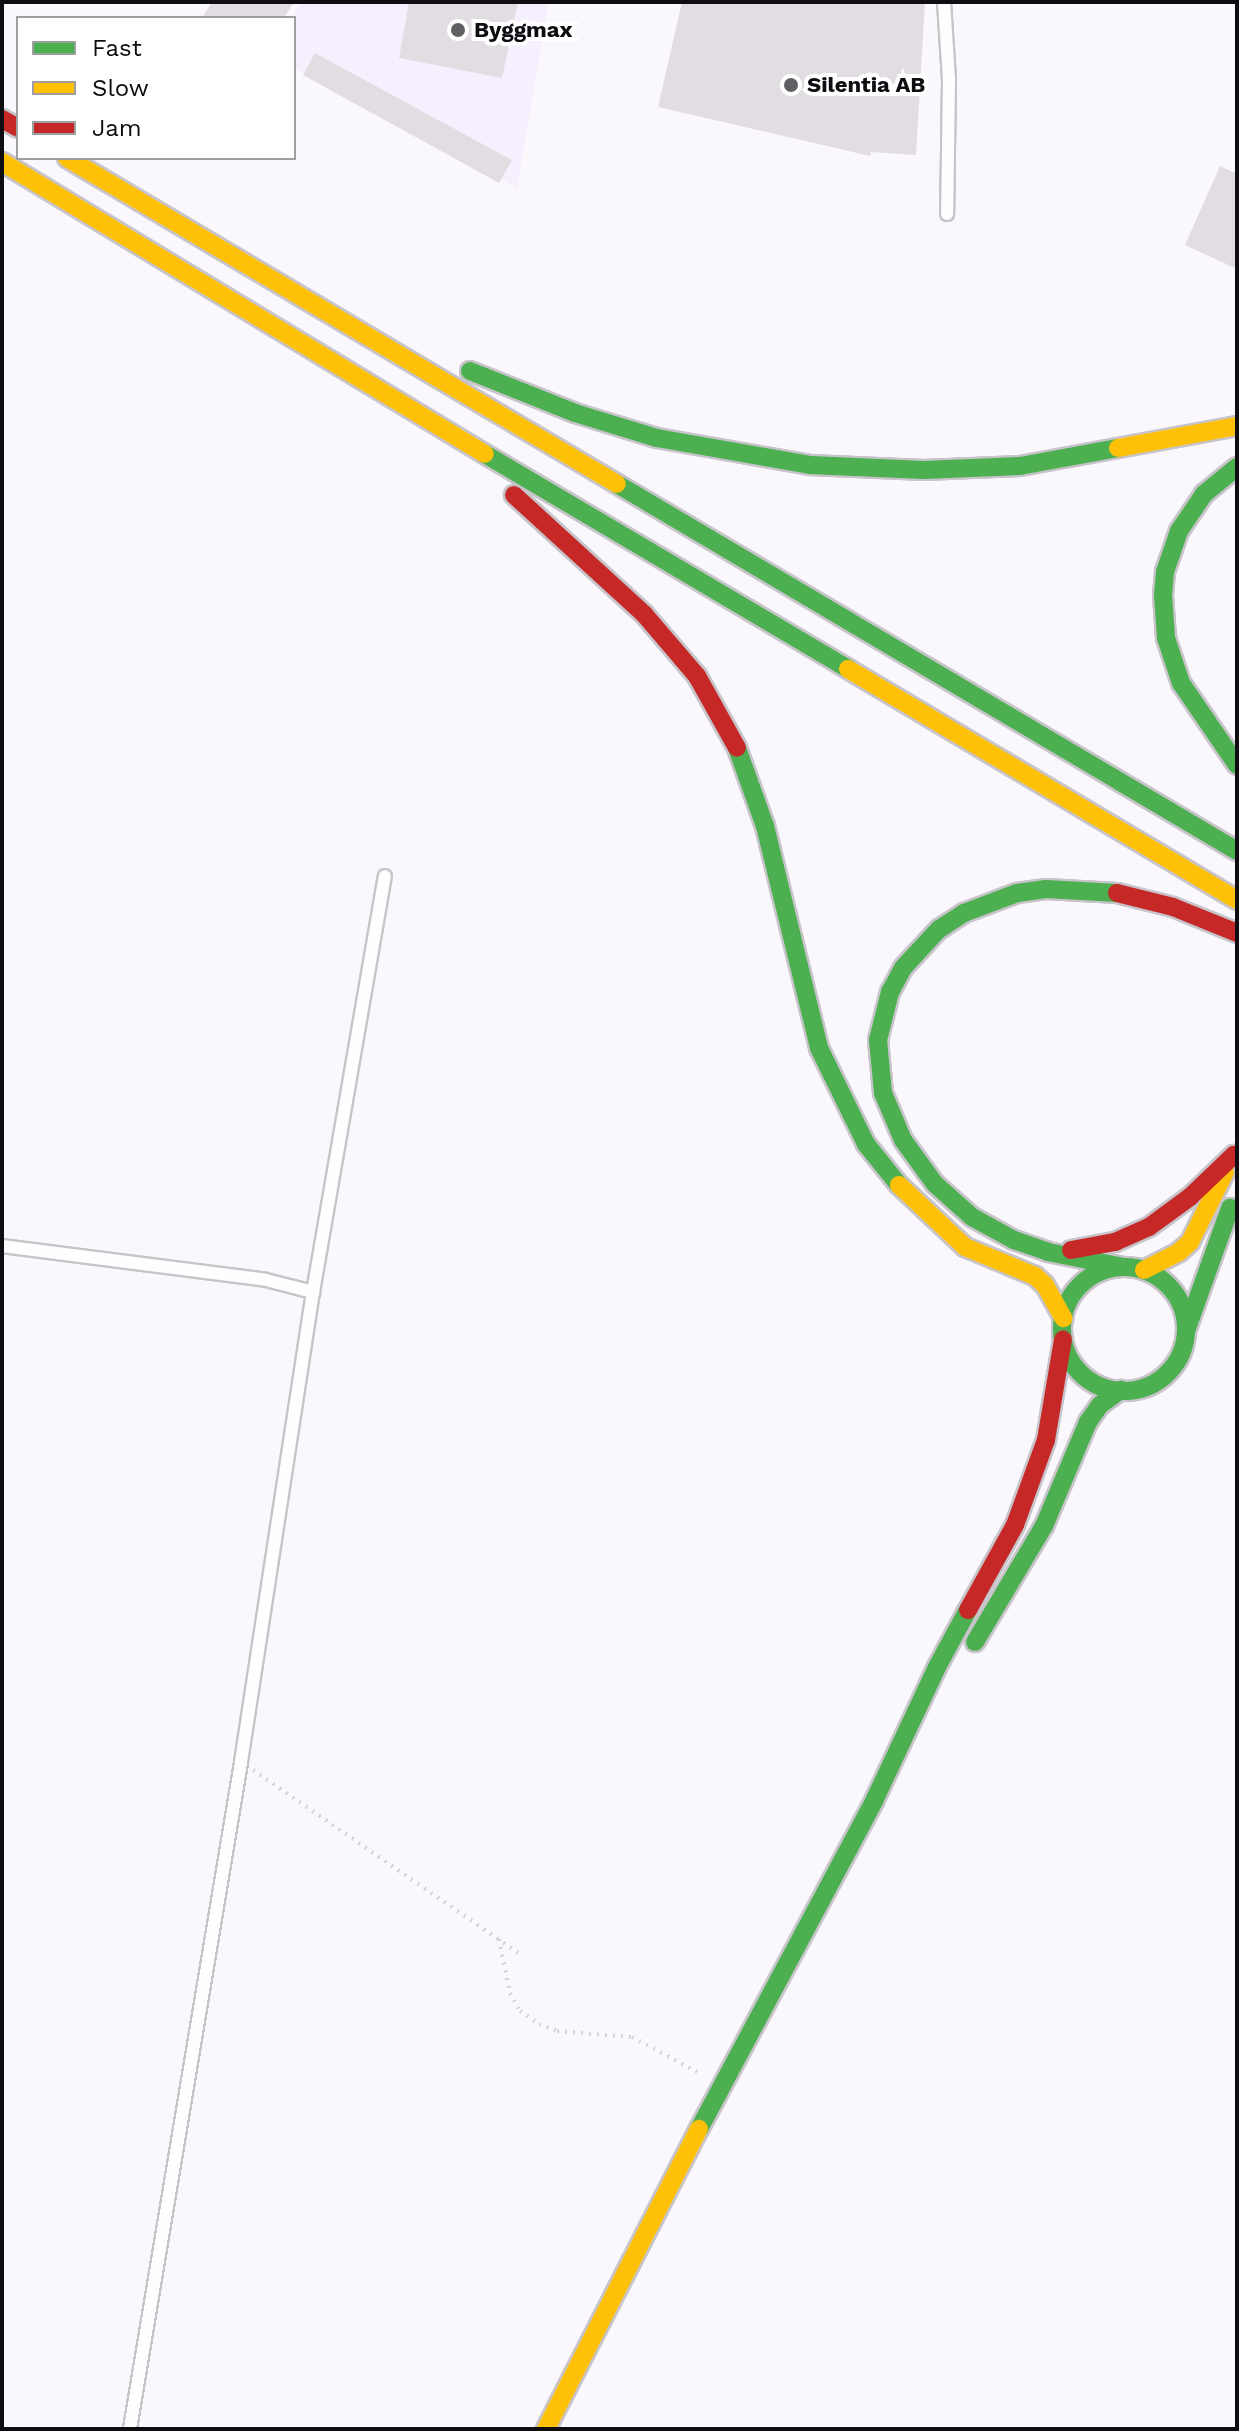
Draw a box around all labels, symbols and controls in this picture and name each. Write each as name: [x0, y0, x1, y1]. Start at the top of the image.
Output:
legend: [16, 16, 296, 160]
place label: Byggmax: [474, 17, 572, 43]
marker: Byggmax: [449, 21, 467, 39]
text: Fast: [92, 34, 142, 62]
place label: Silentia AB: [807, 72, 926, 98]
text: Slow: [92, 74, 149, 102]
marker: Silentia AB: [782, 76, 800, 94]
text: Jam: [92, 114, 142, 142]

